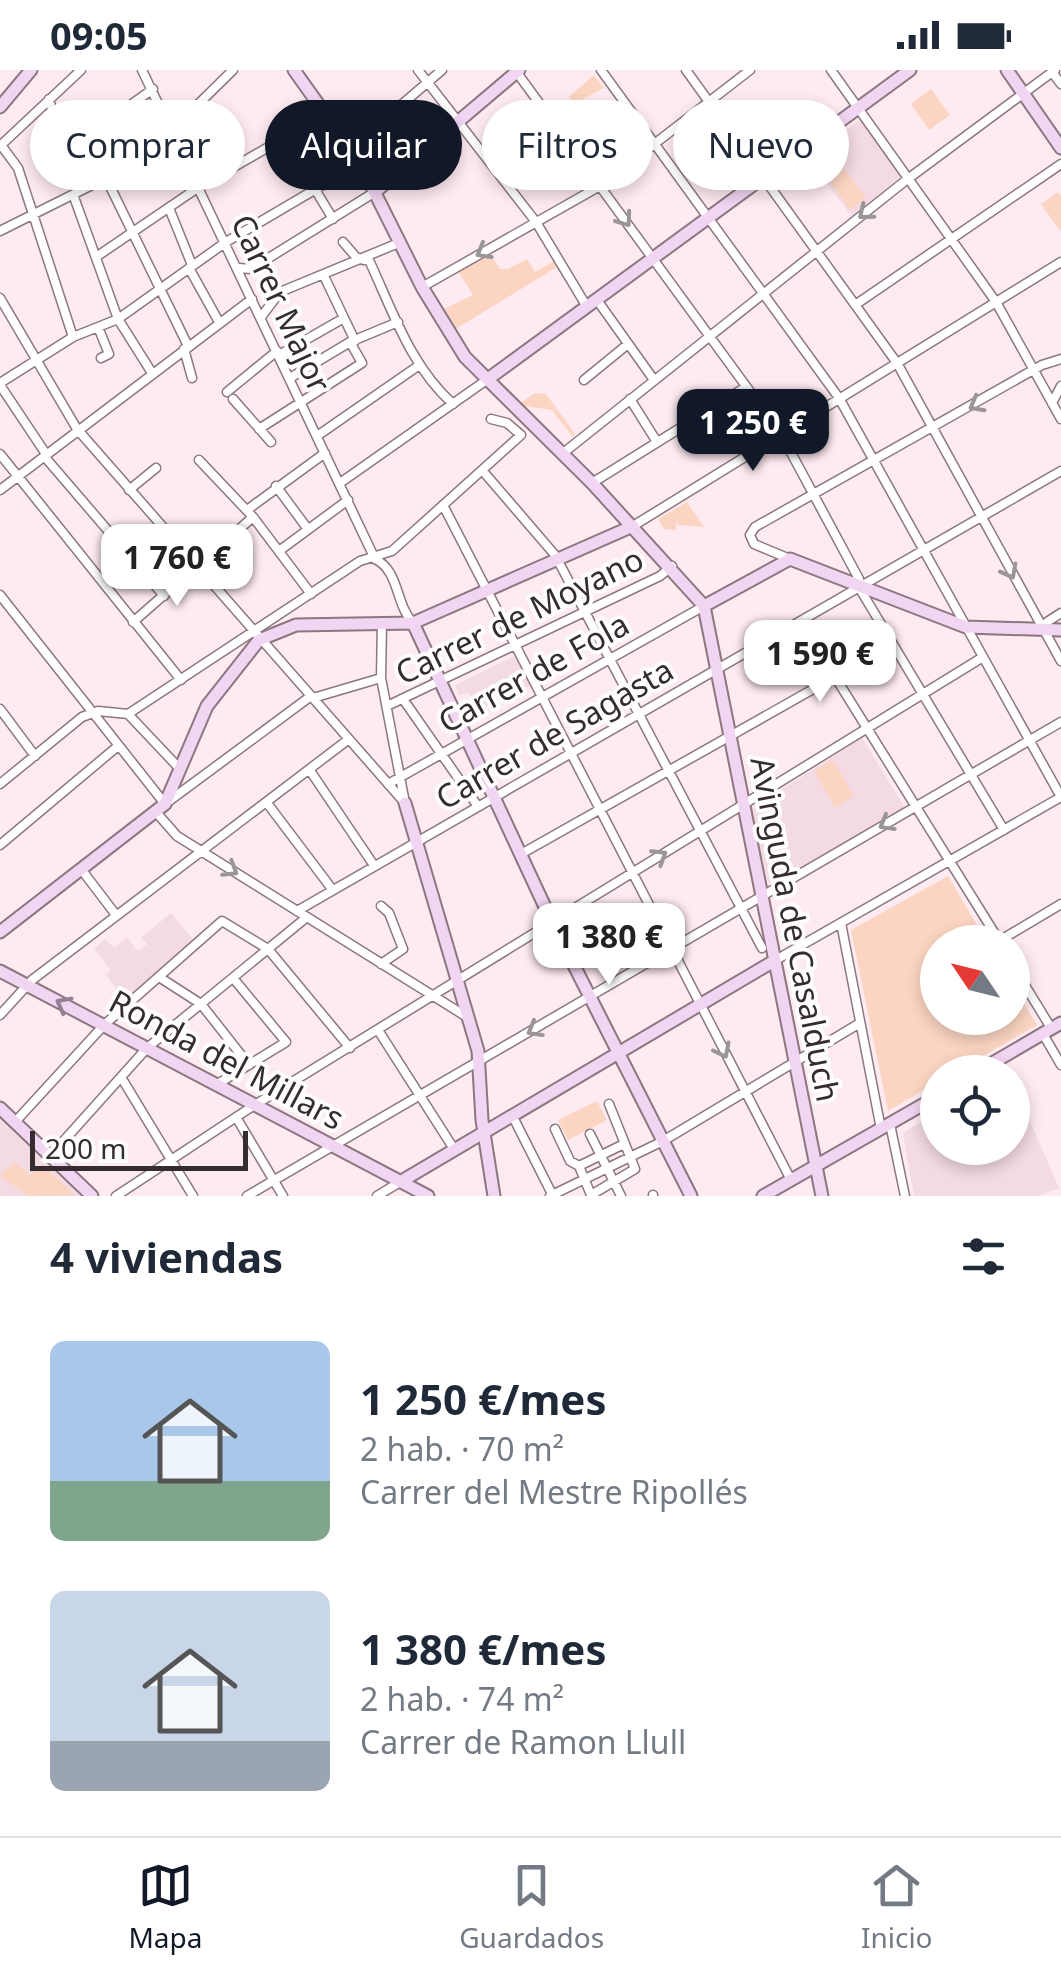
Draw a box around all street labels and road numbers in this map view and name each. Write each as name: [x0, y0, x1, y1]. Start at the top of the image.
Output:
street label: Carrer Major: [222, 207, 342, 399]
street label: Carrer de Moyano: [388, 536, 650, 694]
street label: Carrer de Fola: [430, 602, 636, 742]
street label: Carrer de Sagasta: [427, 647, 681, 819]
street label: Avinguda de Casalduch: [741, 753, 851, 1105]
street label: Ronda del Millars: [102, 979, 352, 1139]

